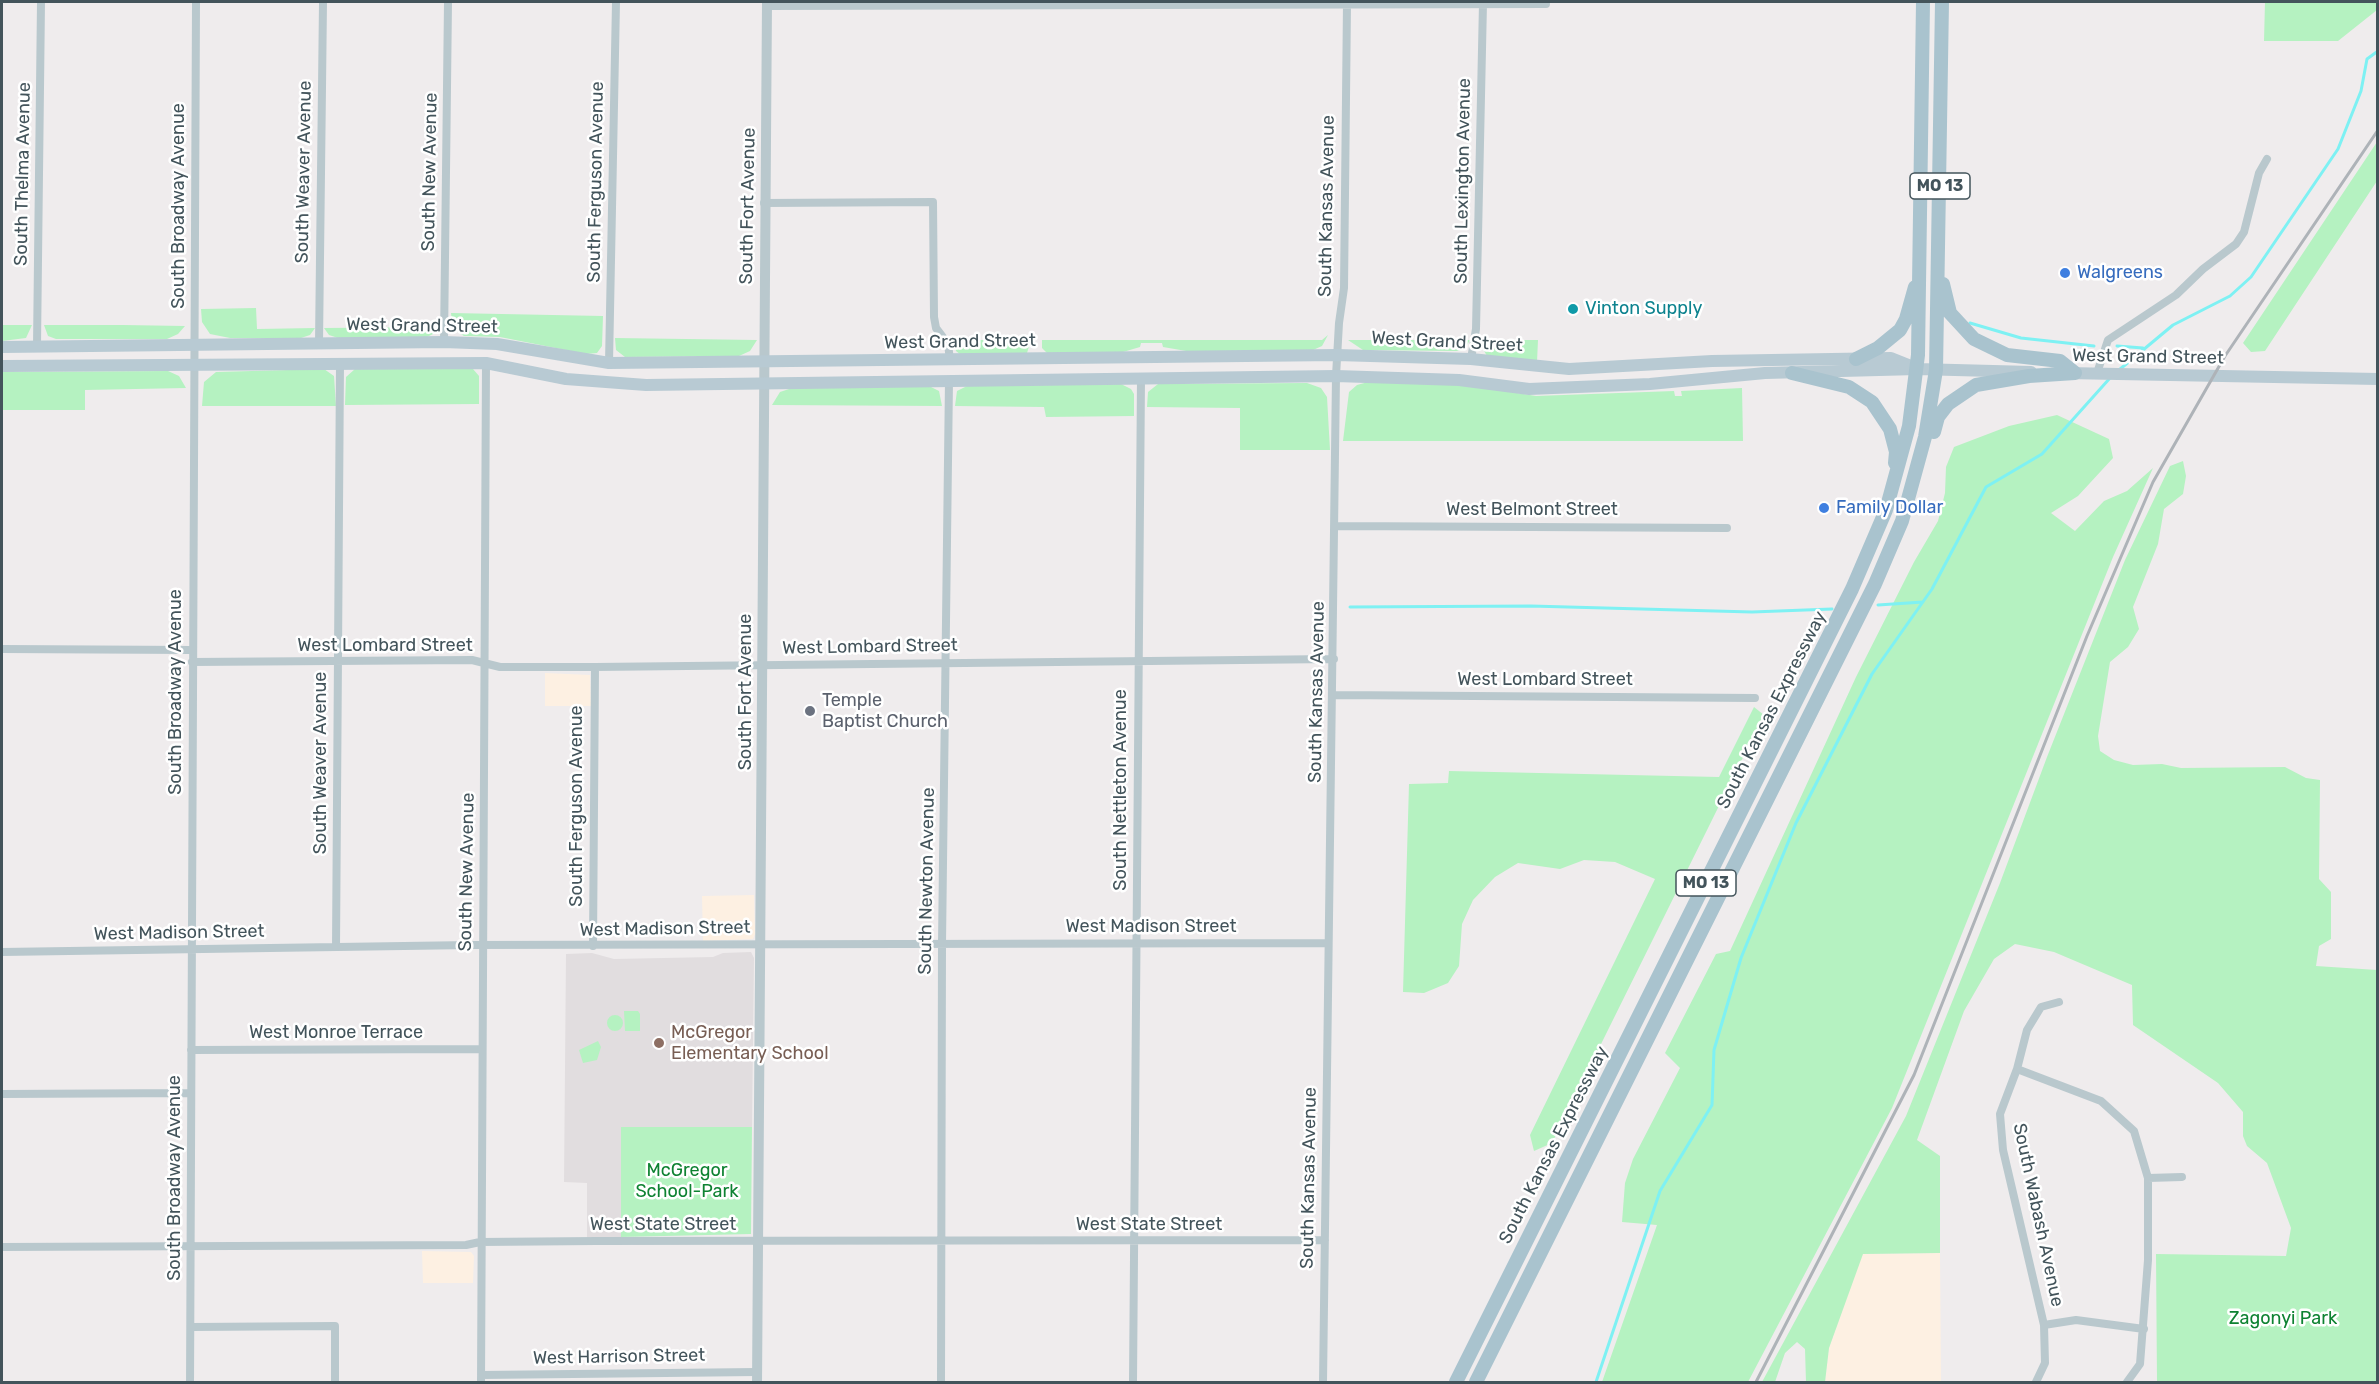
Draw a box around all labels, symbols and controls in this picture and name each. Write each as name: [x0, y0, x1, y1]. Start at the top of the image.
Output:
street label: South Lexington Avenue: [1450, 78, 1476, 284]
street label: South Weaver Avenue: [292, 80, 316, 264]
street label: South Ferguson Avenue: [583, 81, 609, 283]
street label: South Thelma Avenue: [11, 82, 35, 266]
street label: South New Avenue: [418, 92, 442, 252]
street label: South Broadway Avenue: [168, 103, 190, 309]
street label: South Kansas Avenue: [1315, 115, 1339, 297]
street label: South Fort Avenue: [736, 127, 760, 285]
road number: MO 13: [1910, 173, 1970, 199]
place label: Walgreens: [2077, 262, 2163, 284]
marker: Walgreens: [2058, 266, 2072, 280]
place label: Vinton Supply: [1585, 298, 1702, 320]
marker: Vinton Supply: [1566, 302, 1580, 316]
street label: West Grand Street: [346, 314, 498, 338]
street label: West Grand Street: [1371, 327, 1523, 357]
street label: West Grand Street: [884, 330, 1036, 354]
street label: West Grand Street: [2072, 345, 2224, 369]
place label: Family Dollar: [1836, 497, 1943, 519]
street label: West Belmont Street: [1446, 499, 1618, 521]
marker: Family Dollar: [1817, 501, 1831, 515]
street label: South Broadway Avenue: [165, 589, 187, 795]
street label: South Kansas Avenue: [1305, 601, 1329, 783]
street label: South Kansas Expressway: [1713, 608, 1831, 812]
street label: South Fort Avenue: [735, 614, 757, 770]
street label: West Lombard Street: [297, 635, 473, 657]
street label: West Lombard Street: [782, 635, 958, 659]
street label: West Lombard Street: [1457, 669, 1633, 691]
street label: South Weaver Avenue: [310, 672, 332, 854]
street label: South Nettleton Avenue: [1110, 689, 1132, 891]
place label: Temple Baptist Church: [822, 690, 948, 732]
marker: Temple Baptist Church: [803, 704, 817, 718]
street label: South Ferguson Avenue: [566, 705, 588, 907]
street label: South Newton Avenue: [915, 787, 939, 975]
street label: South New Avenue: [455, 792, 479, 952]
road number: MO 13: [1676, 870, 1736, 896]
street label: West Madison Street: [1066, 916, 1236, 938]
street label: West Madison Street: [579, 917, 751, 941]
street label: West Madison Street: [93, 921, 265, 945]
street label: West Monroe Terrace: [249, 1022, 423, 1044]
place label: McGregor Elementary School: [671, 1022, 829, 1064]
marker: McGregor Elementary School: [652, 1036, 666, 1050]
street label: South Kansas Expressway: [1495, 1043, 1613, 1247]
street label: South Broadway Avenue: [164, 1075, 186, 1281]
street label: South Kansas Avenue: [1297, 1087, 1321, 1269]
street label: South Wabash Avenue: [2008, 1121, 2068, 1309]
park label: McGregor School-Park: [635, 1160, 739, 1202]
street label: West State Street: [590, 1214, 736, 1236]
street label: West State Street: [1076, 1214, 1222, 1236]
park label: Zagonyi Park: [2229, 1308, 2337, 1330]
street label: West Harrison Street: [533, 1345, 705, 1369]

